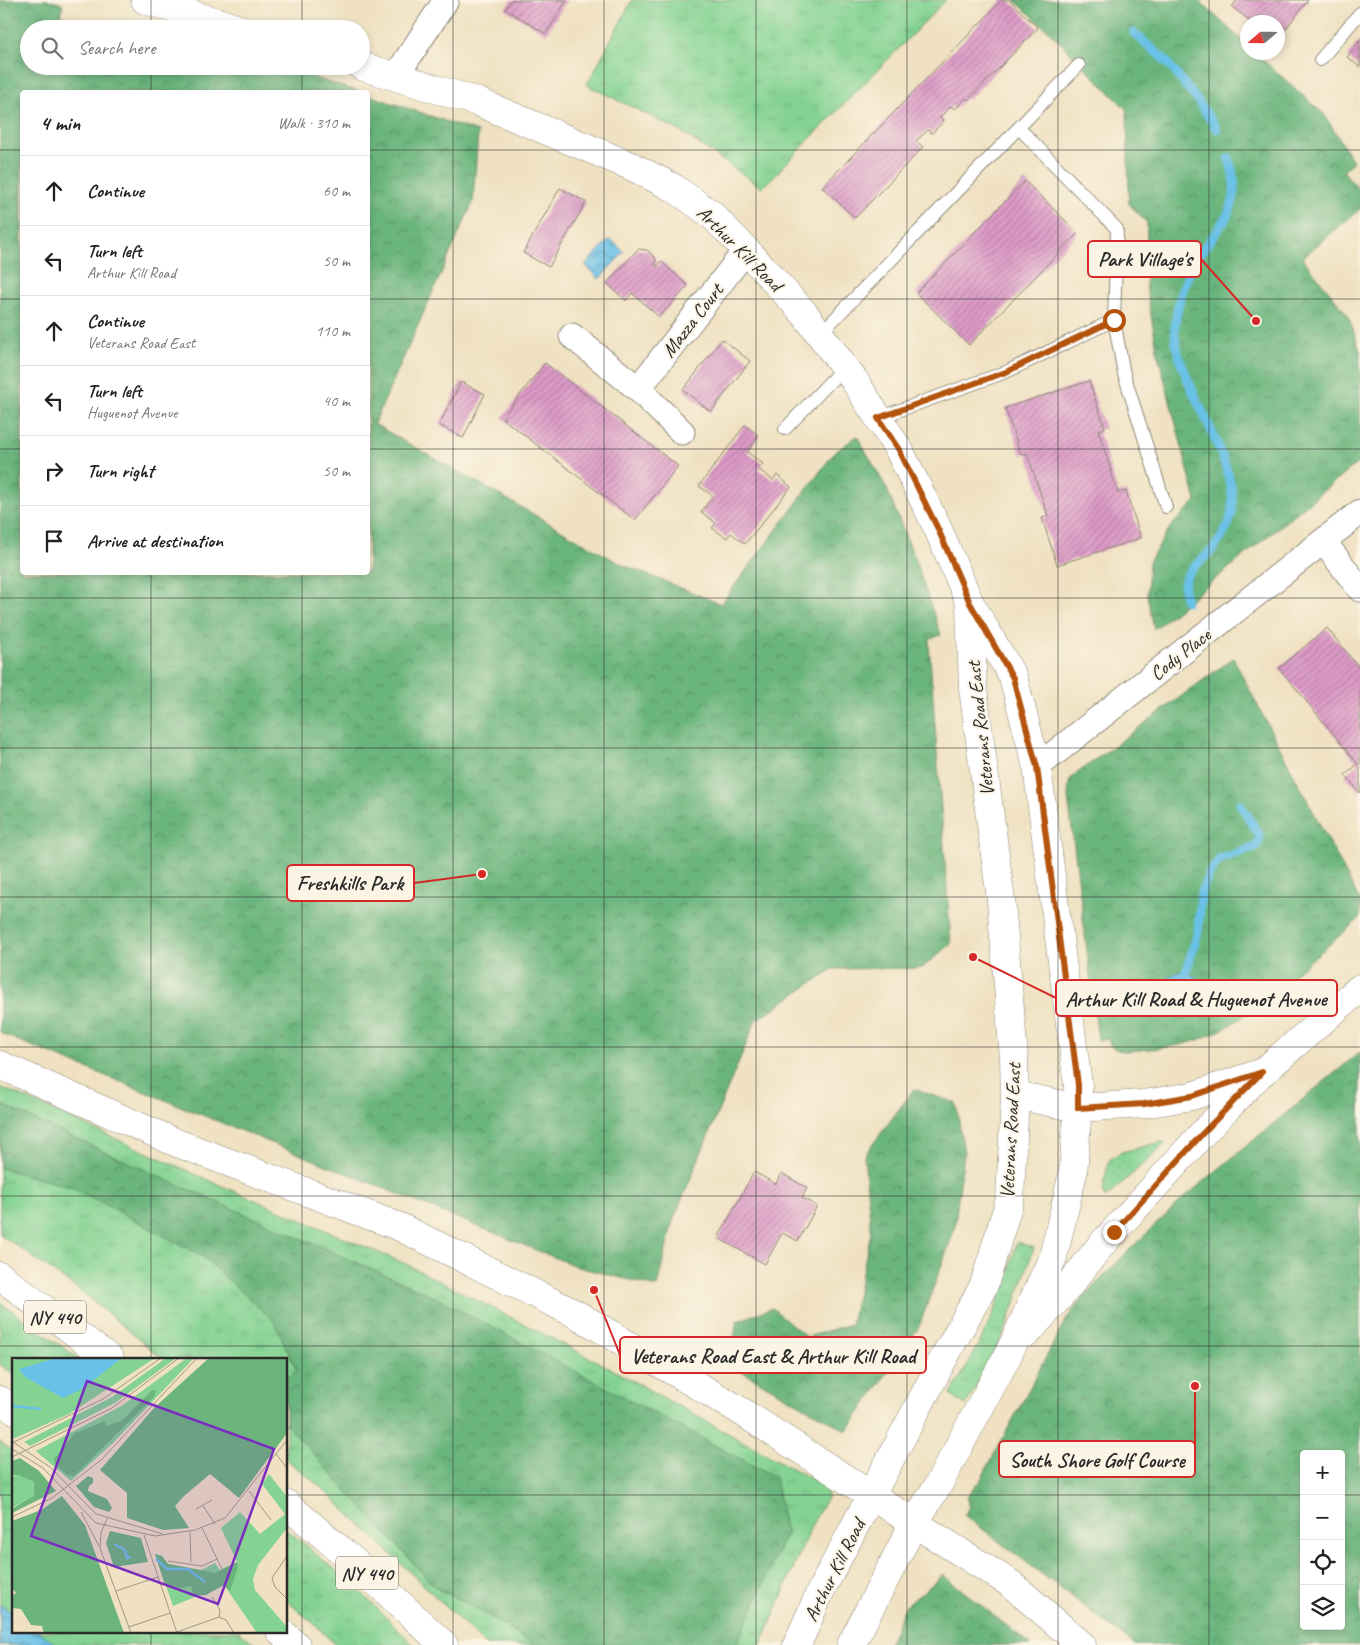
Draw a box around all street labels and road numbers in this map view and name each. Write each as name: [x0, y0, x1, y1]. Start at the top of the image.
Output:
street label: Arthur Kill Road: [692, 200, 790, 299]
street label: Mazza Court: [656, 277, 730, 362]
street label: Cody Place: [1145, 622, 1217, 686]
street label: Veterans Road East: [961, 658, 1000, 798]
street label: Veterans Road East: [994, 1060, 1027, 1199]
road number: NY 440: [24, 1300, 86, 1334]
street label: Arthur Kill Road: [798, 1512, 872, 1625]
road number: NY 440: [336, 1556, 398, 1590]

